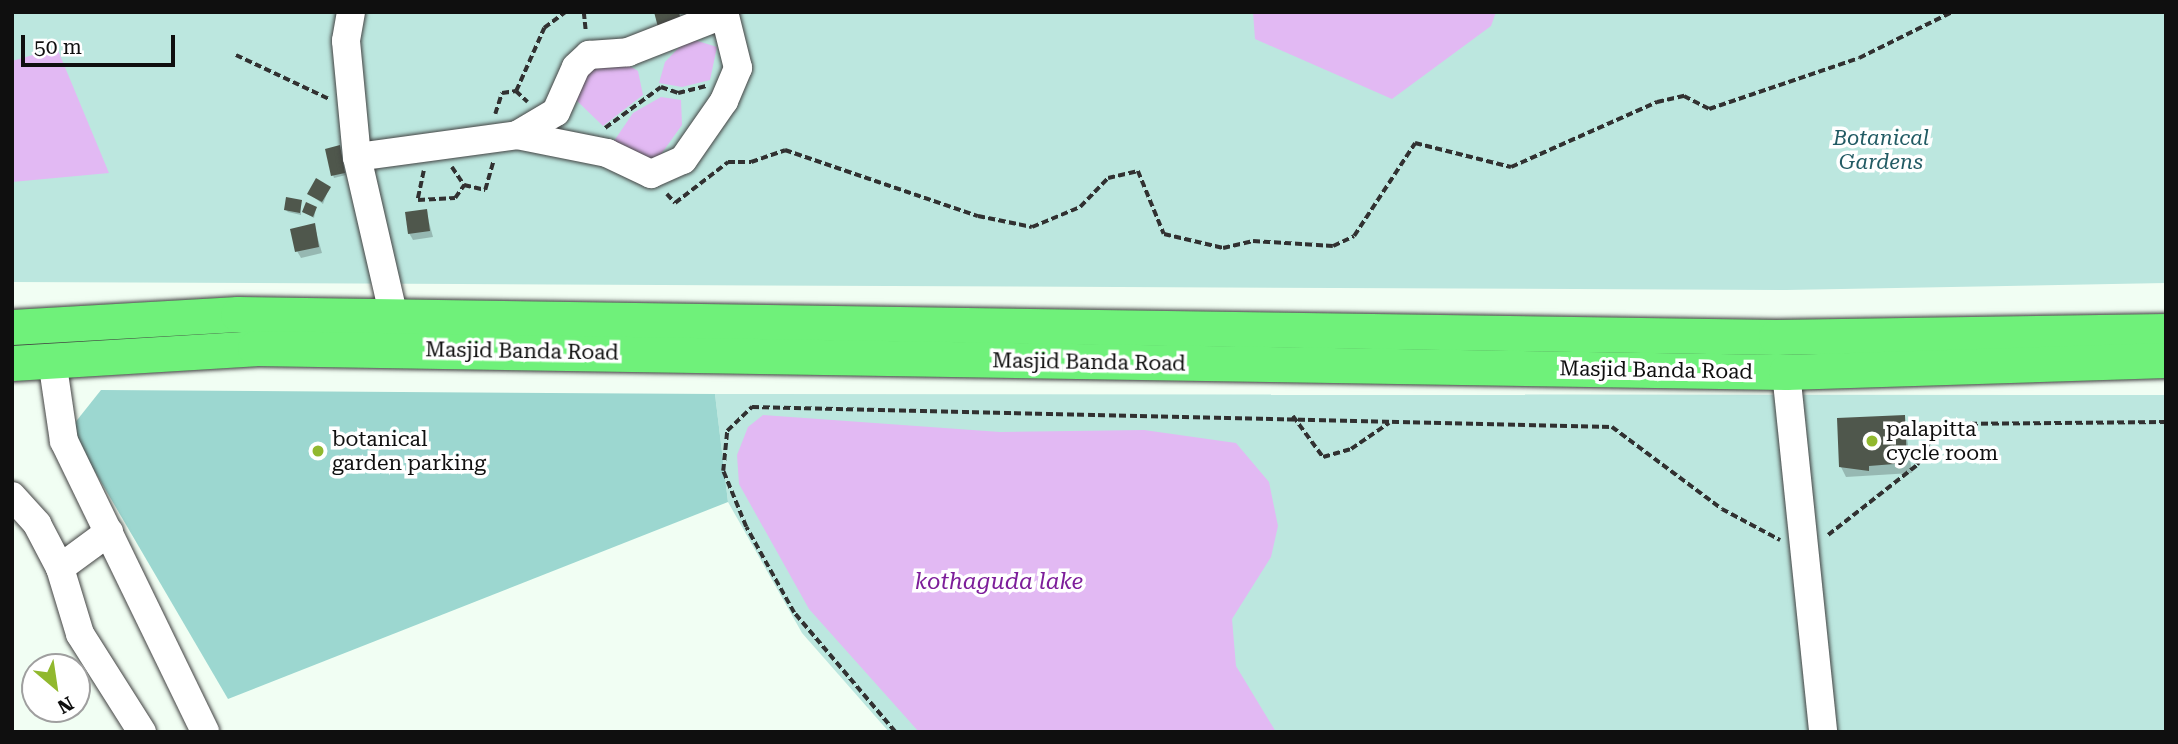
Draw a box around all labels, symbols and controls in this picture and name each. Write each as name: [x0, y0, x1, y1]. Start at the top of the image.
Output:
scale bar: [24, 21, 178, 65]
text: 50 m: [34, 35, 82, 59]
park label: Botanical Gardens: [1833, 125, 1929, 175]
street label: Masjid Banda Road: [425, 337, 619, 365]
street label: Masjid Banda Road: [992, 348, 1186, 376]
street label: Masjid Banda Road: [1559, 356, 1753, 384]
place label: palapitta cycle room: [1886, 416, 1998, 466]
place label: botanical garden parking: [332, 426, 486, 476]
marker: palapitta cycle room: [1864, 433, 1880, 449]
marker: botanical garden parking: [310, 443, 326, 459]
water label: kothaguda lake: [915, 568, 1083, 596]
north arrow: [21, 653, 91, 723]
text: N: [53, 691, 77, 719]

